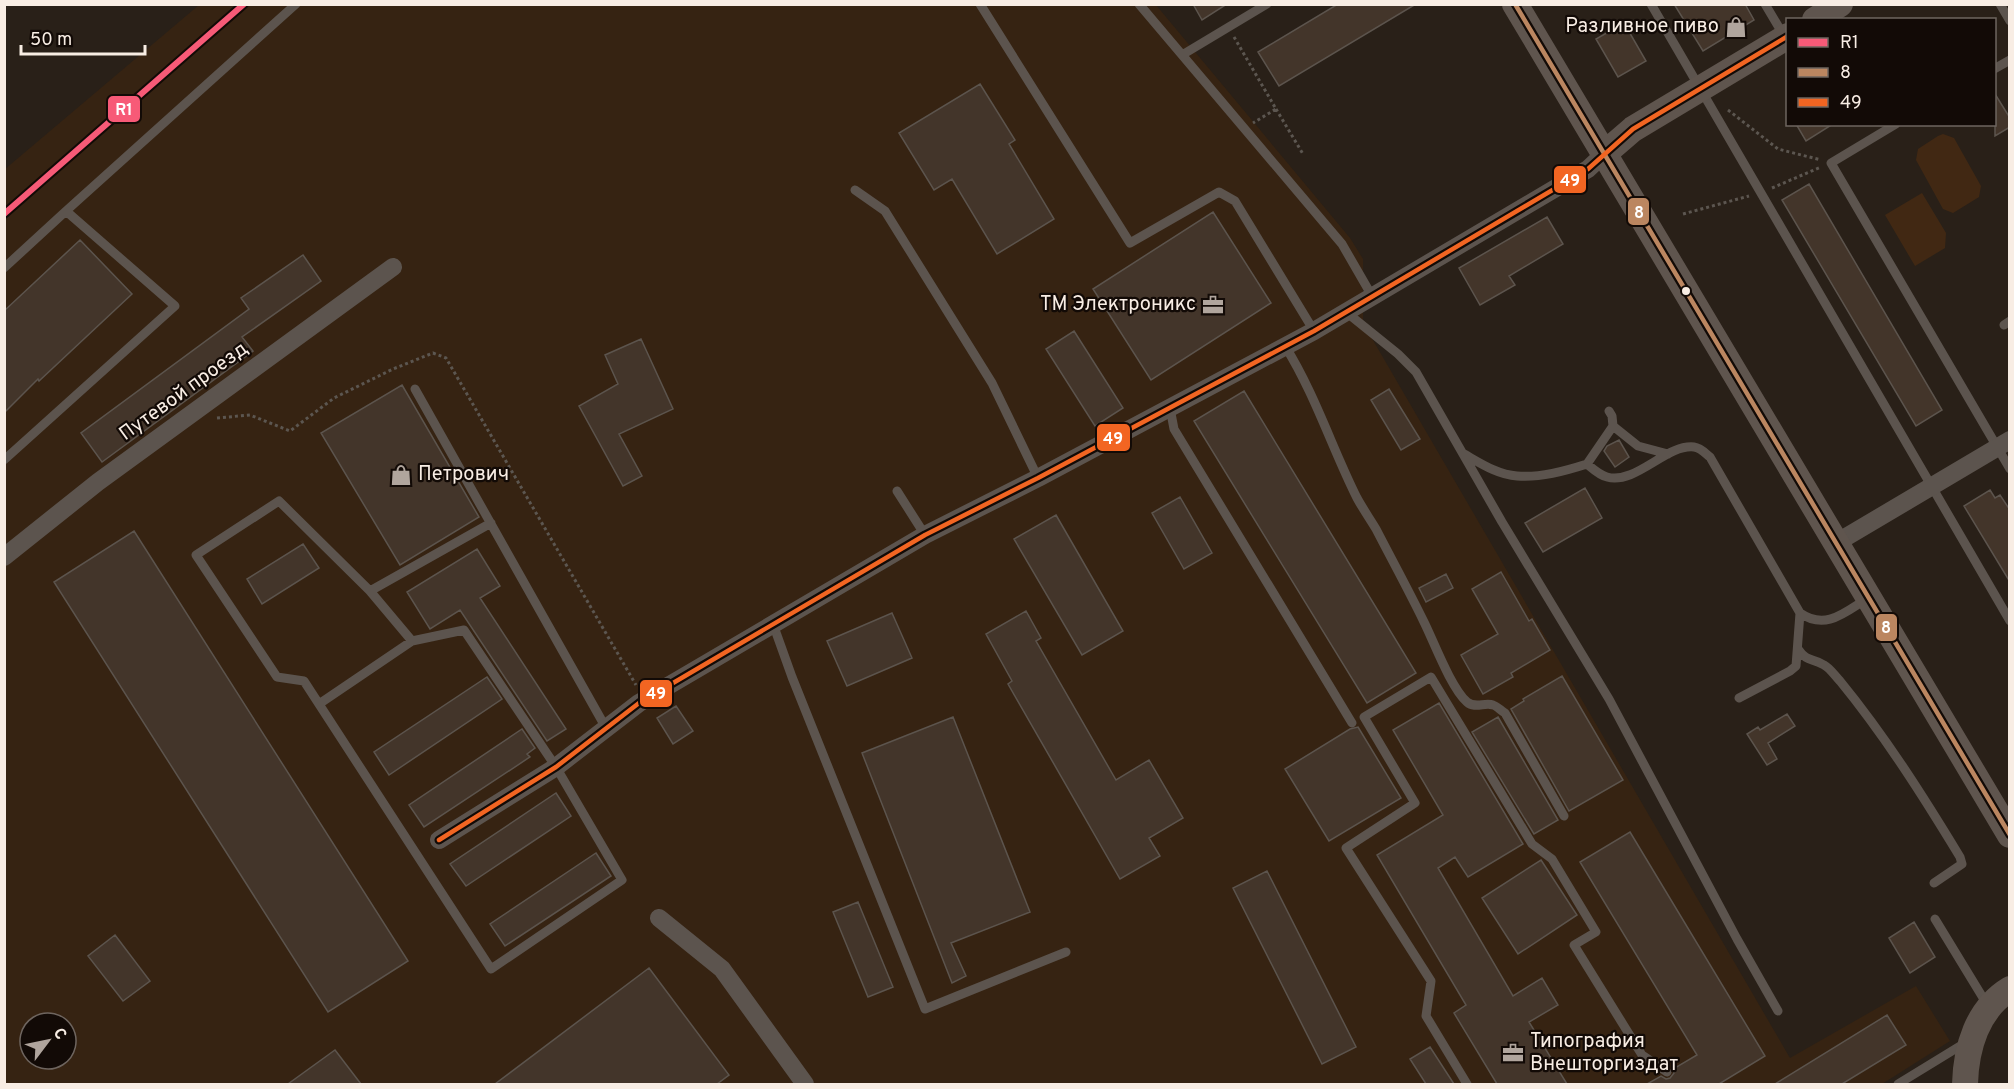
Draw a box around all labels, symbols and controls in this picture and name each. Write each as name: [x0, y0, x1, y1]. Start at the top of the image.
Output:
place label: Разливное пиво: [1565, 14, 1719, 40]
shop icon: Разливное пиво: [1724, 15, 1748, 39]
scale bar: [21, 18, 146, 56]
legend: [1786, 18, 1996, 126]
text: 50 m: [30, 29, 72, 52]
text: R1: [1840, 32, 1859, 55]
text: 8: [1840, 62, 1851, 85]
text: 49: [1840, 92, 1862, 115]
line badge: R1: [107, 95, 141, 123]
text: R1: [115, 101, 133, 121]
line badge: 49: [1553, 165, 1587, 194]
text: 49: [1560, 172, 1580, 192]
line badge: 8: [1627, 197, 1650, 226]
text: 8: [1634, 204, 1644, 224]
unlabelled marker: [1680, 285, 1692, 297]
place label: ТМ Электроникс: [1040, 292, 1196, 318]
office icon: ТМ Электроникс: [1201, 293, 1225, 317]
street label: Путевой проезд: [114, 336, 254, 448]
line badge: 49: [1096, 423, 1131, 452]
text: 49: [1103, 430, 1123, 450]
place label: Петрович: [418, 462, 509, 488]
shop icon: Петрович: [389, 463, 413, 487]
line badge: 8: [1875, 613, 1898, 642]
text: 8: [1881, 619, 1891, 639]
line badge: 49: [639, 679, 673, 708]
text: 49: [646, 685, 666, 705]
north arrow: [18, 1011, 78, 1071]
text: С: [48, 1024, 70, 1044]
place label: Типография Внешторгиздат: [1530, 1029, 1678, 1078]
office icon: Типография Внешторгиздат: [1501, 1041, 1525, 1065]

